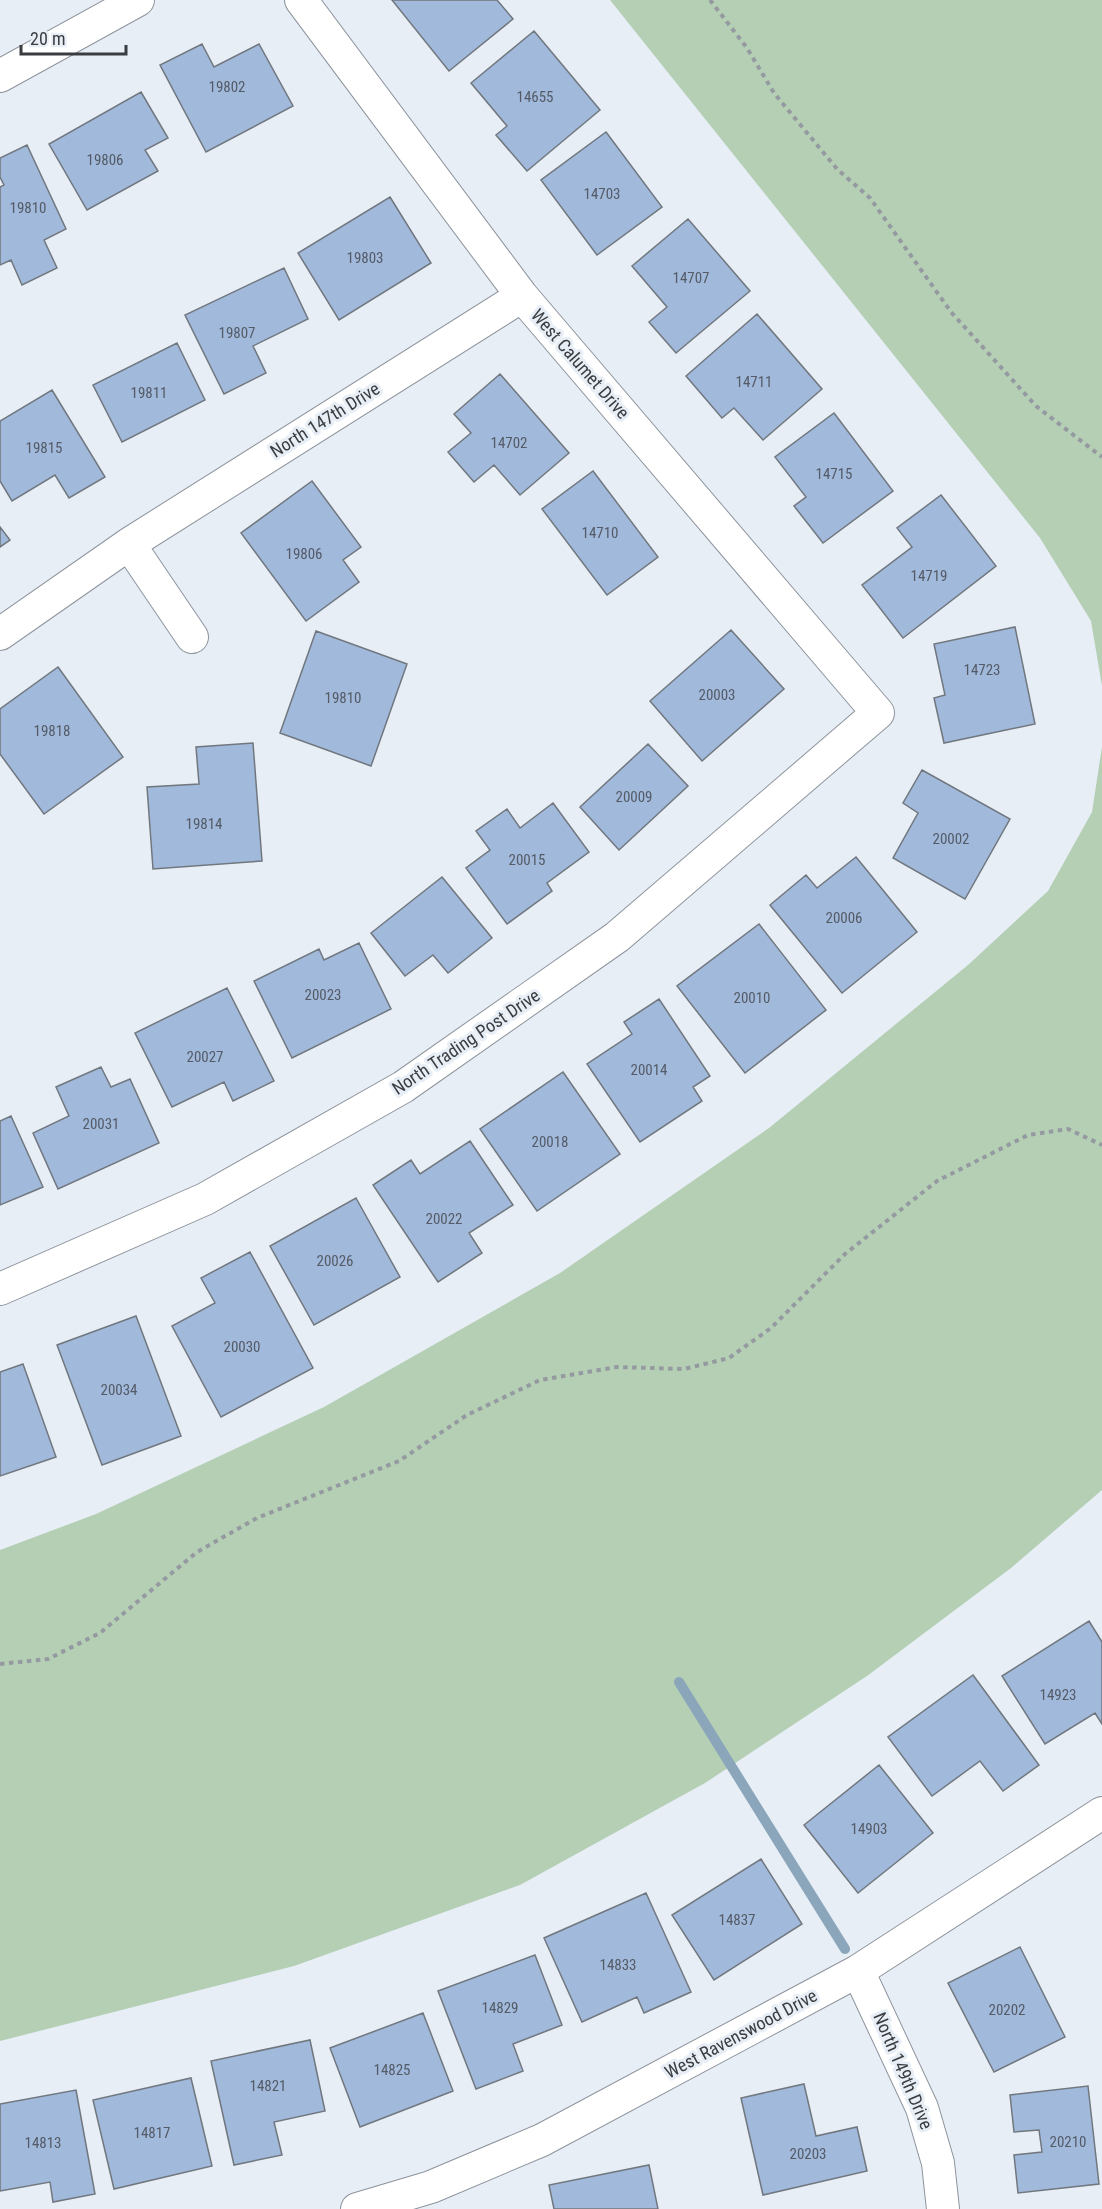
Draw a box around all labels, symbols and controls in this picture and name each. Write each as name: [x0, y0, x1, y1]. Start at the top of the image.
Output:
scale bar: [21, 18, 126, 56]
text: 20 m: [30, 28, 65, 49]
house number: 19802: [208, 78, 246, 96]
house number: 14655: [516, 88, 554, 106]
house number: 19806: [86, 151, 124, 169]
house number: 14703: [583, 185, 621, 203]
house number: 19810: [9, 199, 47, 217]
house number: 19803: [346, 249, 384, 267]
house number: 14707: [672, 269, 710, 287]
street label: West Calumet Drive: [527, 304, 634, 423]
house number: 19807: [218, 324, 256, 342]
house number: 14711: [735, 373, 773, 391]
street label: North 147th Drive: [266, 378, 383, 462]
house number: 19811: [130, 384, 168, 402]
house number: 14702: [490, 434, 528, 452]
house number: 19815: [25, 439, 63, 457]
house number: 14715: [815, 465, 853, 483]
house number: 14710: [581, 524, 619, 542]
house number: 19806: [285, 545, 323, 563]
house number: 14719: [910, 567, 948, 585]
house number: 14723: [963, 661, 1001, 679]
house number: 20003: [698, 686, 736, 704]
house number: 19810: [324, 689, 362, 707]
house number: 19818: [33, 722, 71, 740]
house number: 20009: [615, 788, 653, 806]
house number: 19814: [185, 815, 223, 833]
house number: 20002: [932, 830, 970, 848]
house number: 20015: [508, 851, 546, 869]
house number: 20006: [825, 909, 863, 927]
street label: North Trading Post Drive: [388, 984, 544, 1099]
house number: 20023: [304, 986, 342, 1004]
house number: 20010: [733, 989, 771, 1007]
house number: 20027: [186, 1048, 224, 1066]
house number: 20014: [630, 1061, 668, 1079]
house number: 20031: [82, 1115, 120, 1133]
house number: 20018: [531, 1133, 569, 1151]
house number: 20022: [425, 1210, 463, 1228]
house number: 20026: [316, 1252, 354, 1270]
house number: 20030: [223, 1338, 261, 1356]
house number: 20034: [100, 1381, 138, 1399]
house number: 14923: [1039, 1686, 1077, 1704]
house number: 14903: [850, 1820, 888, 1838]
house number: 14837: [718, 1911, 756, 1929]
house number: 14833: [599, 1956, 637, 1974]
street label: West Ravenswood Drive: [661, 1985, 820, 2083]
house number: 14829: [481, 1999, 519, 2017]
house number: 20202: [988, 2001, 1026, 2019]
street label: North 149th Drive: [869, 2009, 938, 2132]
house number: 14825: [373, 2061, 411, 2079]
house number: 14821: [249, 2077, 287, 2095]
house number: 14817: [133, 2124, 171, 2142]
house number: 20210: [1049, 2133, 1087, 2151]
house number: 14813: [24, 2134, 62, 2152]
house number: 20203: [789, 2145, 827, 2163]

